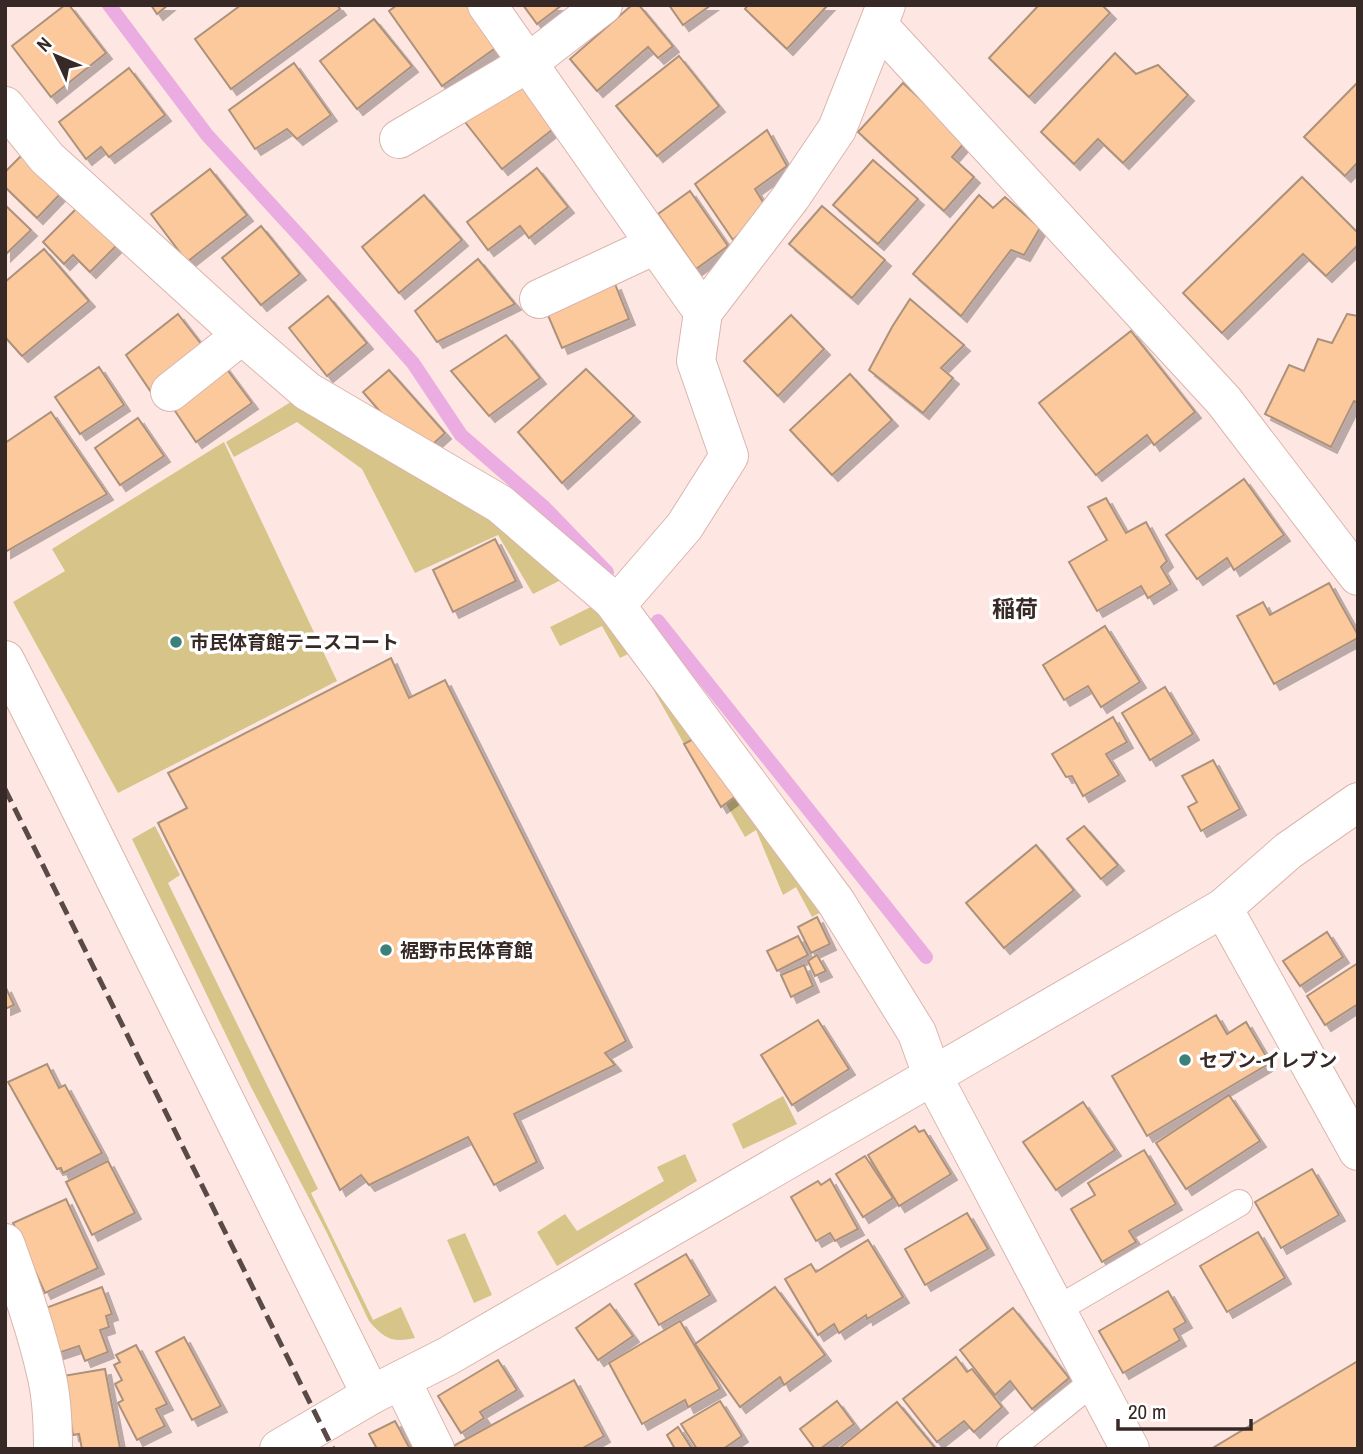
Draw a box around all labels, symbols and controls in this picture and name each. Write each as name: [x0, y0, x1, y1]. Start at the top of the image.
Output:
north arrow: [21, 21, 91, 91]
text: N: [31, 31, 57, 57]
district label: 稲荷: [992, 593, 1038, 624]
place label: 市民体育館テニスコート: [190, 629, 399, 655]
marker: 市民体育館テニスコート: [168, 634, 184, 650]
place label: 裾野市民体育館: [400, 937, 533, 963]
marker: 裾野市民体育館: [378, 942, 394, 958]
place label: セブン-イレブン: [1199, 1047, 1337, 1073]
marker: セブン-イレブン: [1177, 1052, 1193, 1068]
scale bar: [1118, 1388, 1251, 1432]
text: 20 m: [1128, 1397, 1166, 1426]

